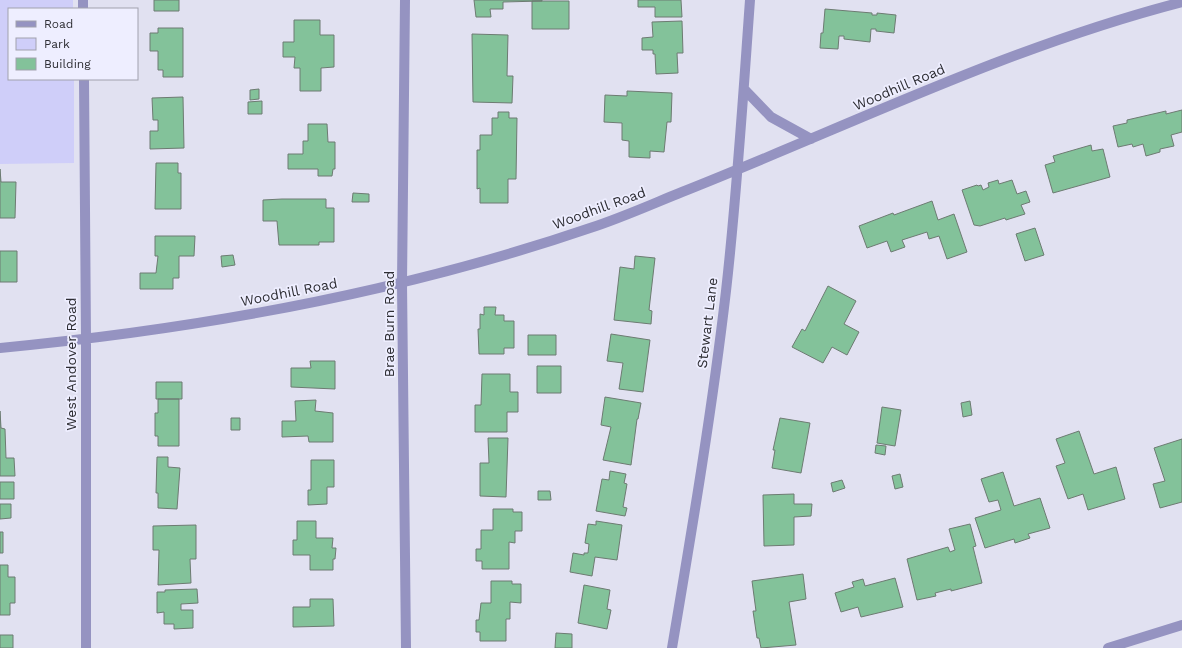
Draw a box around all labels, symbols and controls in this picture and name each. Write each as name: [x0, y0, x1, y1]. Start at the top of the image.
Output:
legend: [8, 8, 138, 80]
text: Road: [44, 17, 73, 31]
text: Park: [44, 37, 70, 51]
text: Building: [44, 57, 91, 71]
street label: Woodhill Road: [851, 60, 947, 114]
street label: Woodhill Road: [550, 184, 648, 232]
street label: Brae Burn Road: [381, 271, 397, 377]
street label: Woodhill Road: [239, 275, 339, 309]
street label: Stewart Lane: [694, 277, 720, 369]
street label: West Andover Road: [63, 297, 79, 431]

